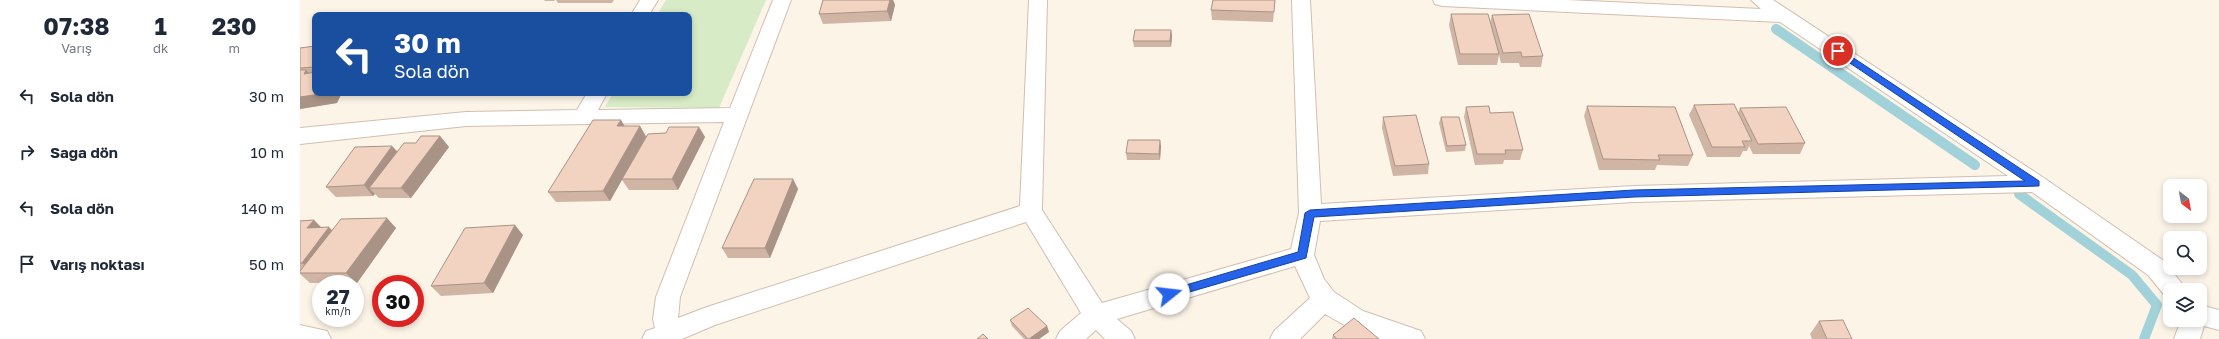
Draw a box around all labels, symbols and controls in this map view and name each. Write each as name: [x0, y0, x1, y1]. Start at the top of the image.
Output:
text: 07:38: [43, 11, 110, 40]
text: 1: [155, 11, 167, 40]
text: 230: [212, 11, 257, 40]
text: 30 m: [394, 26, 461, 59]
icon: left: [328, 28, 380, 80]
pin: [1821, 34, 1855, 68]
text: Varış: [61, 40, 92, 56]
text: dk: [153, 40, 168, 56]
text: m: [228, 40, 240, 56]
icon: arrive: [1827, 40, 1849, 62]
text: Sola dön: [394, 60, 470, 82]
icon: left: [16, 85, 38, 107]
text: Sola dön: [50, 87, 114, 105]
text: 30 m: [249, 87, 284, 105]
icon: right: [16, 141, 38, 163]
text: Sağa dön: [50, 143, 118, 161]
text: 10 m: [250, 143, 284, 161]
north arrow: [2163, 179, 2207, 223]
map controls: [2163, 179, 2207, 327]
icon: left: [16, 197, 38, 219]
text: Sola dön: [50, 199, 114, 217]
text: 140 m: [241, 199, 284, 217]
button: search: [2163, 231, 2207, 275]
icon: arrive: [16, 253, 38, 275]
text: Varış noktası: [50, 255, 145, 273]
text: 50 m: [249, 255, 284, 273]
position arrow: [1148, 273, 1190, 315]
speed limit sign: 30: [372, 275, 424, 327]
button: layers: [2163, 283, 2207, 327]
text: 27: [326, 284, 350, 308]
text: km/h: [325, 305, 351, 317]

